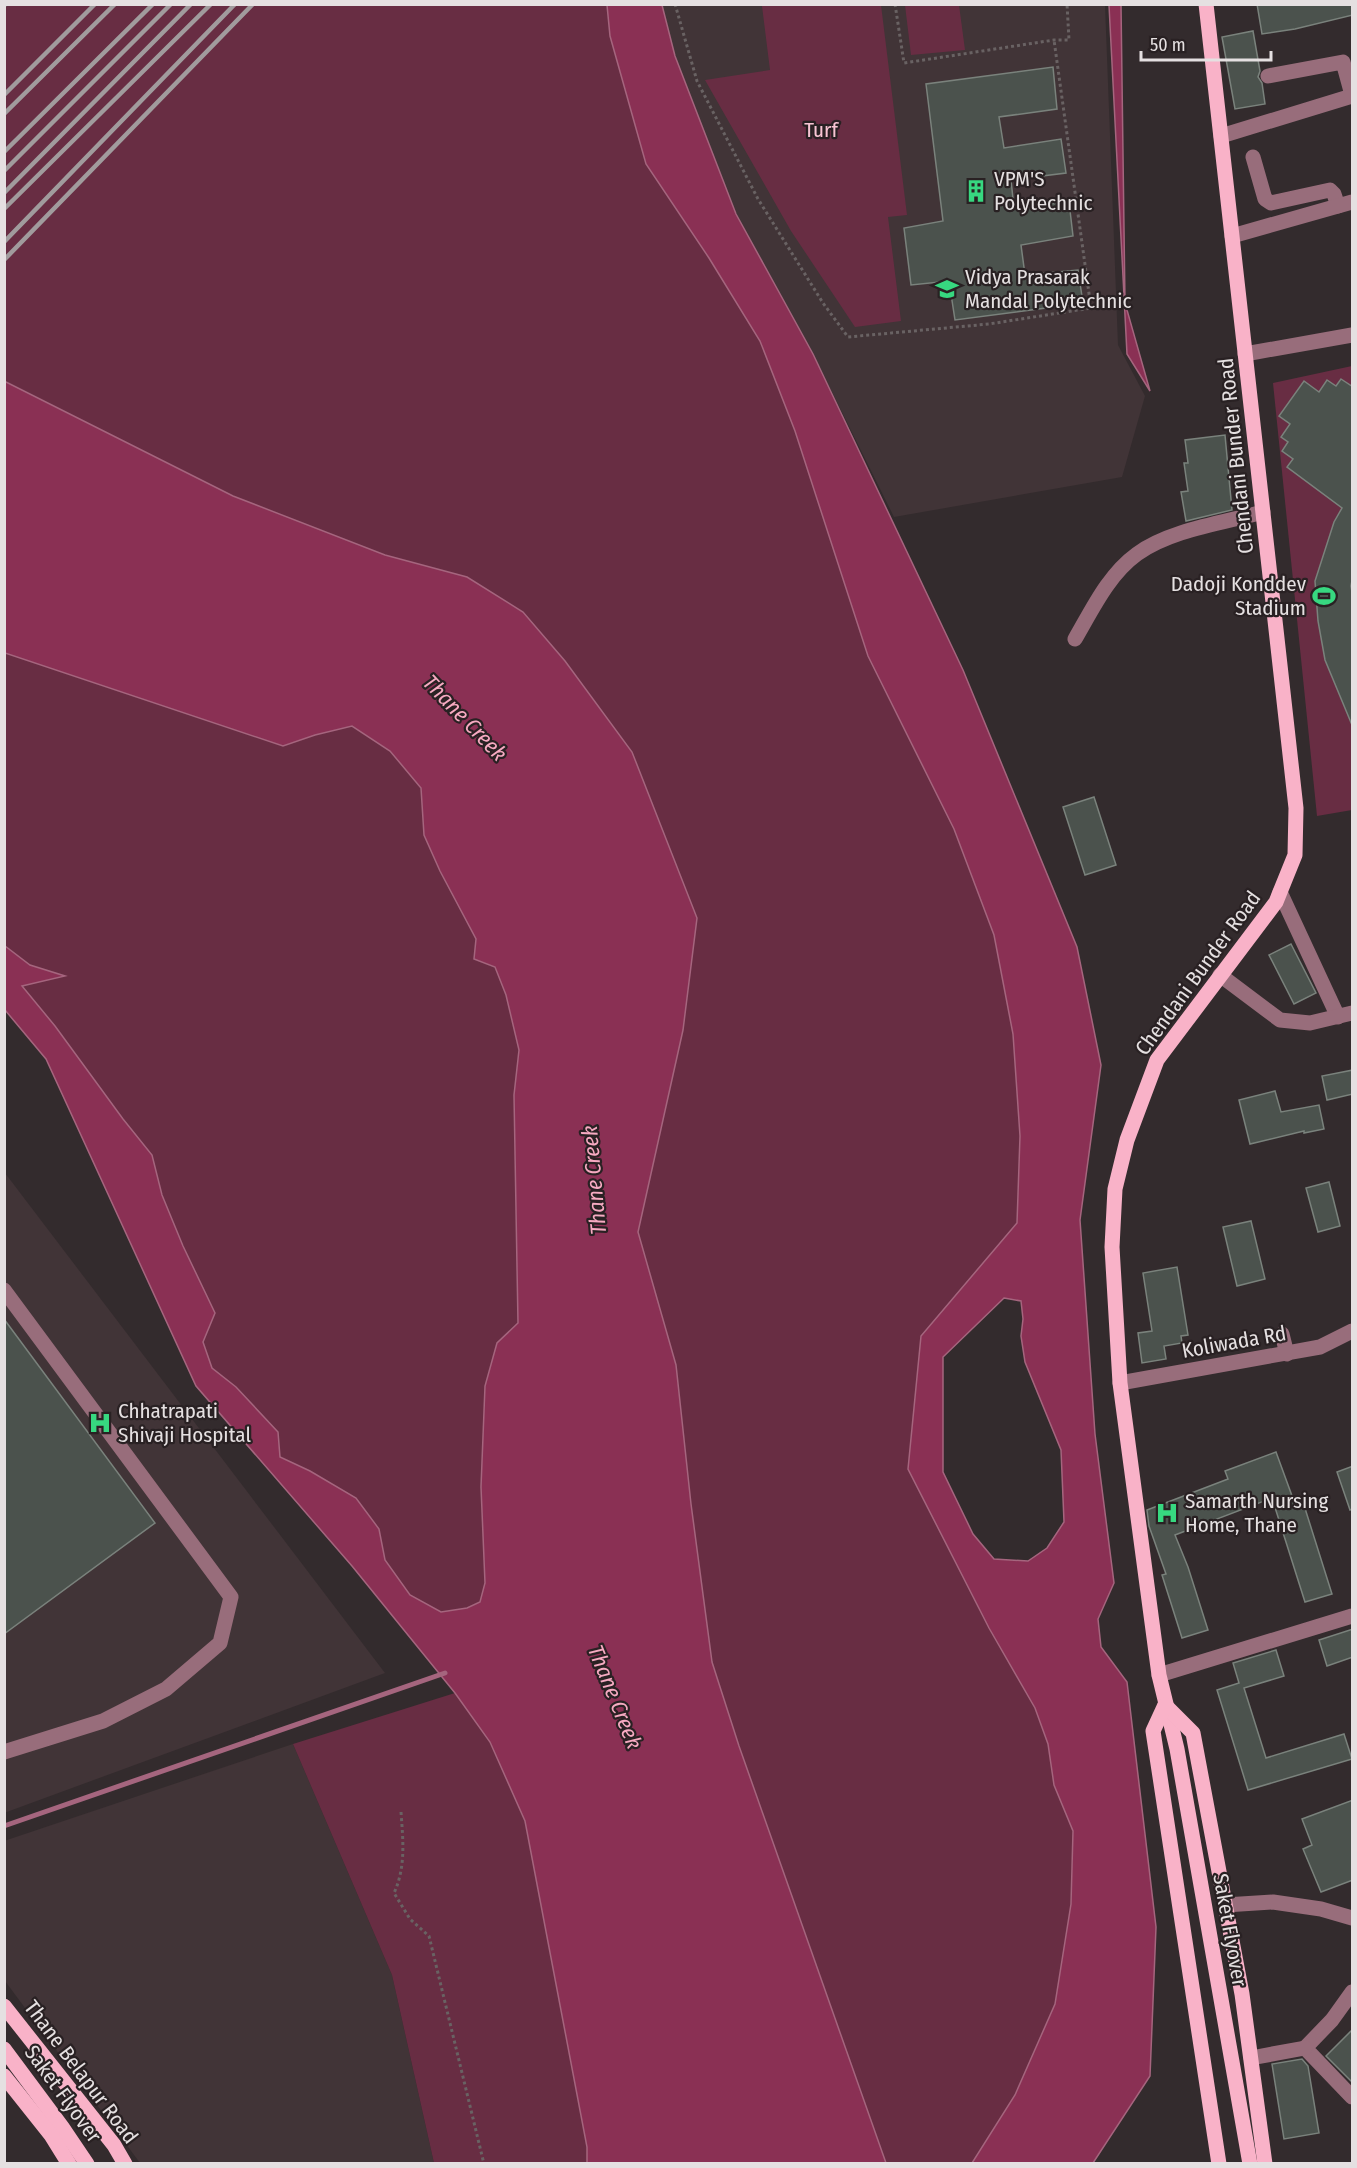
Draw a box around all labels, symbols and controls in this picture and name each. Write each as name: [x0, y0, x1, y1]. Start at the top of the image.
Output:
scale bar: [1141, 24, 1272, 62]
text: 50 m: [1150, 34, 1186, 56]
park label: Turf: [804, 117, 839, 143]
place label: VPM'S Polytechnic: [994, 166, 1092, 216]
building icon: VPM'S Polytechnic: [963, 178, 989, 204]
place label: Vidya Prasarak Mandal Polytechnic: [965, 264, 1132, 314]
school or university icon: Vidya Prasarak Mandal Polytechnic: [934, 276, 960, 302]
street label: Chendani Bunder Road: [1213, 357, 1259, 555]
place label: Dadoji Konddev Stadium: [1171, 571, 1307, 621]
sports icon: Dadoji Konddev Stadium: [1311, 583, 1337, 609]
water label: Thane Creek: [417, 669, 513, 767]
street label: Chendani Bunder Road: [1130, 886, 1266, 1060]
water label: Thane Creek: [576, 1124, 612, 1236]
street label: Koliwada Rd: [1180, 1320, 1288, 1364]
place label: Chhatrapati Shivaji Hospital: [118, 1398, 251, 1448]
hospital icon: Chhatrapati Shivaji Hospital: [87, 1410, 113, 1436]
place label: Samarth Nursing Home, Thane: [1185, 1488, 1328, 1538]
hospital icon: Samarth Nursing Home, Thane: [1154, 1500, 1180, 1526]
water label: Thane Creek: [582, 1641, 648, 1753]
street label: Saket Flyover: [1207, 1872, 1253, 1989]
street label: Thane Belapur Road: [19, 1995, 143, 2149]
street label: Saket Flyover: [19, 2040, 107, 2148]

